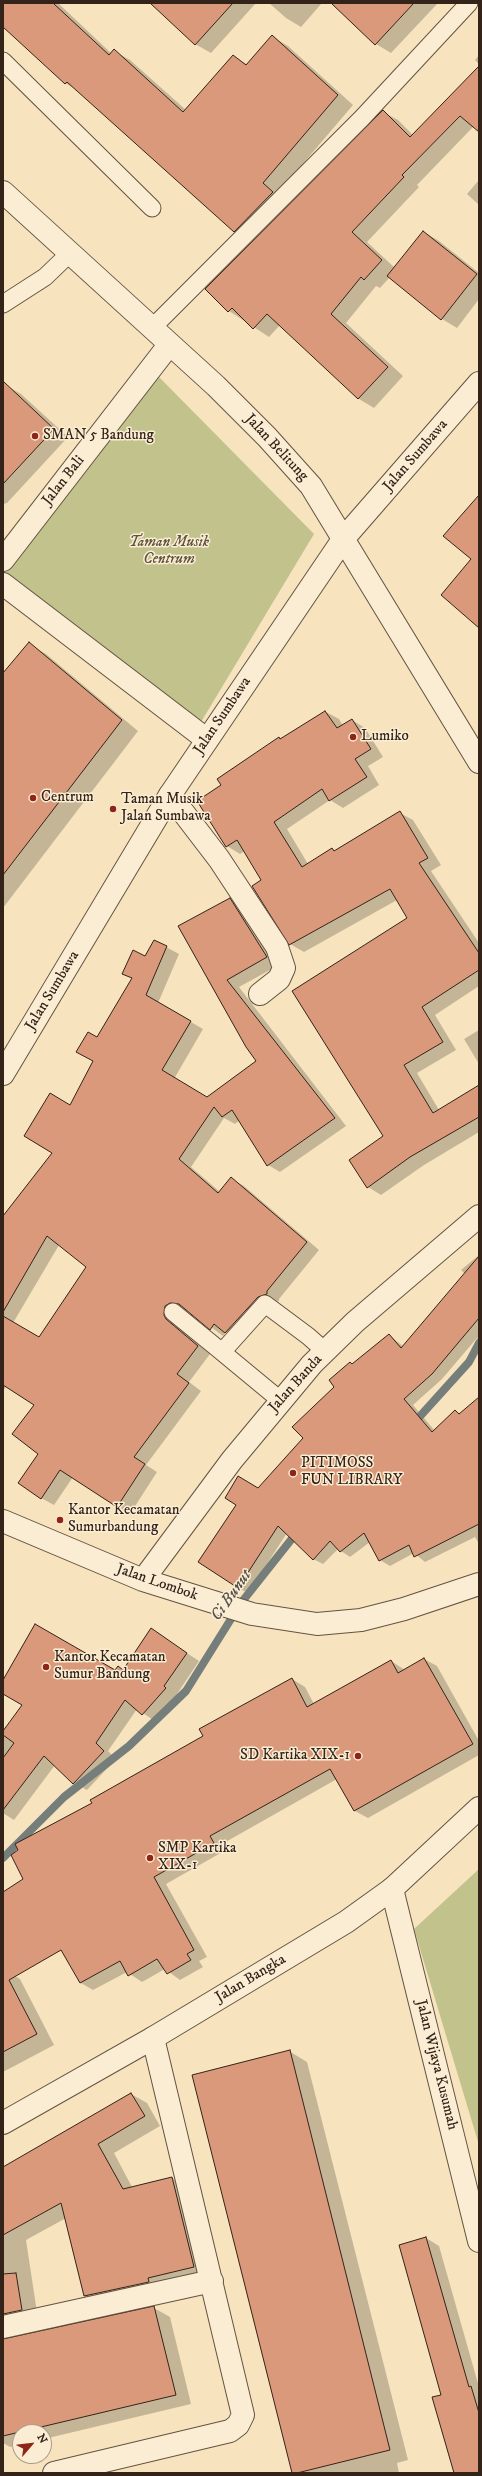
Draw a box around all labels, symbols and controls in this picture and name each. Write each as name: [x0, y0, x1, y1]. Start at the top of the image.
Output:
street label: Jalan Belitung: [240, 411, 312, 485]
street label: Jalan Sumbawa: [380, 416, 452, 496]
place label: SMAN 5 Bandung: [43, 427, 154, 445]
marker: SMAN 5 Bandung: [30, 431, 40, 441]
street label: Jalan Bali: [39, 453, 89, 509]
park label: Taman Musik Centrum: [129, 534, 209, 569]
street label: Jalan Sumbawa: [190, 674, 256, 758]
place label: Lumiko: [361, 728, 409, 746]
marker: Lumiko: [348, 732, 358, 742]
place label: Centrum: [41, 789, 94, 807]
place label: Taman Musik Jalan Sumbawa: [121, 791, 211, 826]
marker: Centrum: [28, 793, 38, 803]
marker: Taman Musik Jalan Sumbawa: [108, 804, 118, 814]
street label: Jalan Sumbawa: [22, 948, 84, 1034]
street label: Jalan Banda: [265, 1351, 327, 1417]
place label: PITIMOSS FUN LIBRARY: [301, 1455, 403, 1490]
marker: PITIMOSS FUN LIBRARY: [288, 1468, 298, 1478]
place label: Kantor Kecamatan Sumurbandung: [68, 1502, 180, 1537]
marker: Kantor Kecamatan Sumurbandung: [55, 1515, 65, 1525]
street label: Jalan Lombok: [114, 1561, 200, 1605]
water label: Ci Bunut: [208, 1567, 256, 1625]
place label: Kantor Kecamatan Sumur Bandung: [54, 1649, 166, 1684]
marker: Kantor Kecamatan Sumur Bandung: [41, 1662, 51, 1672]
place label: SD Kartika XIX-1: [240, 1747, 350, 1765]
marker: SD Kartika XIX-1: [353, 1751, 363, 1761]
place label: SMP Kartika XIX-1: [158, 1840, 236, 1875]
marker: SMP Kartika XIX-1: [145, 1853, 155, 1863]
street label: Jalan Bangka: [213, 1951, 289, 2007]
street label: Jalan Wijaya Kusumah: [411, 1998, 461, 2132]
north arrow: [12, 2424, 52, 2464]
text: N: [33, 2432, 50, 2446]

